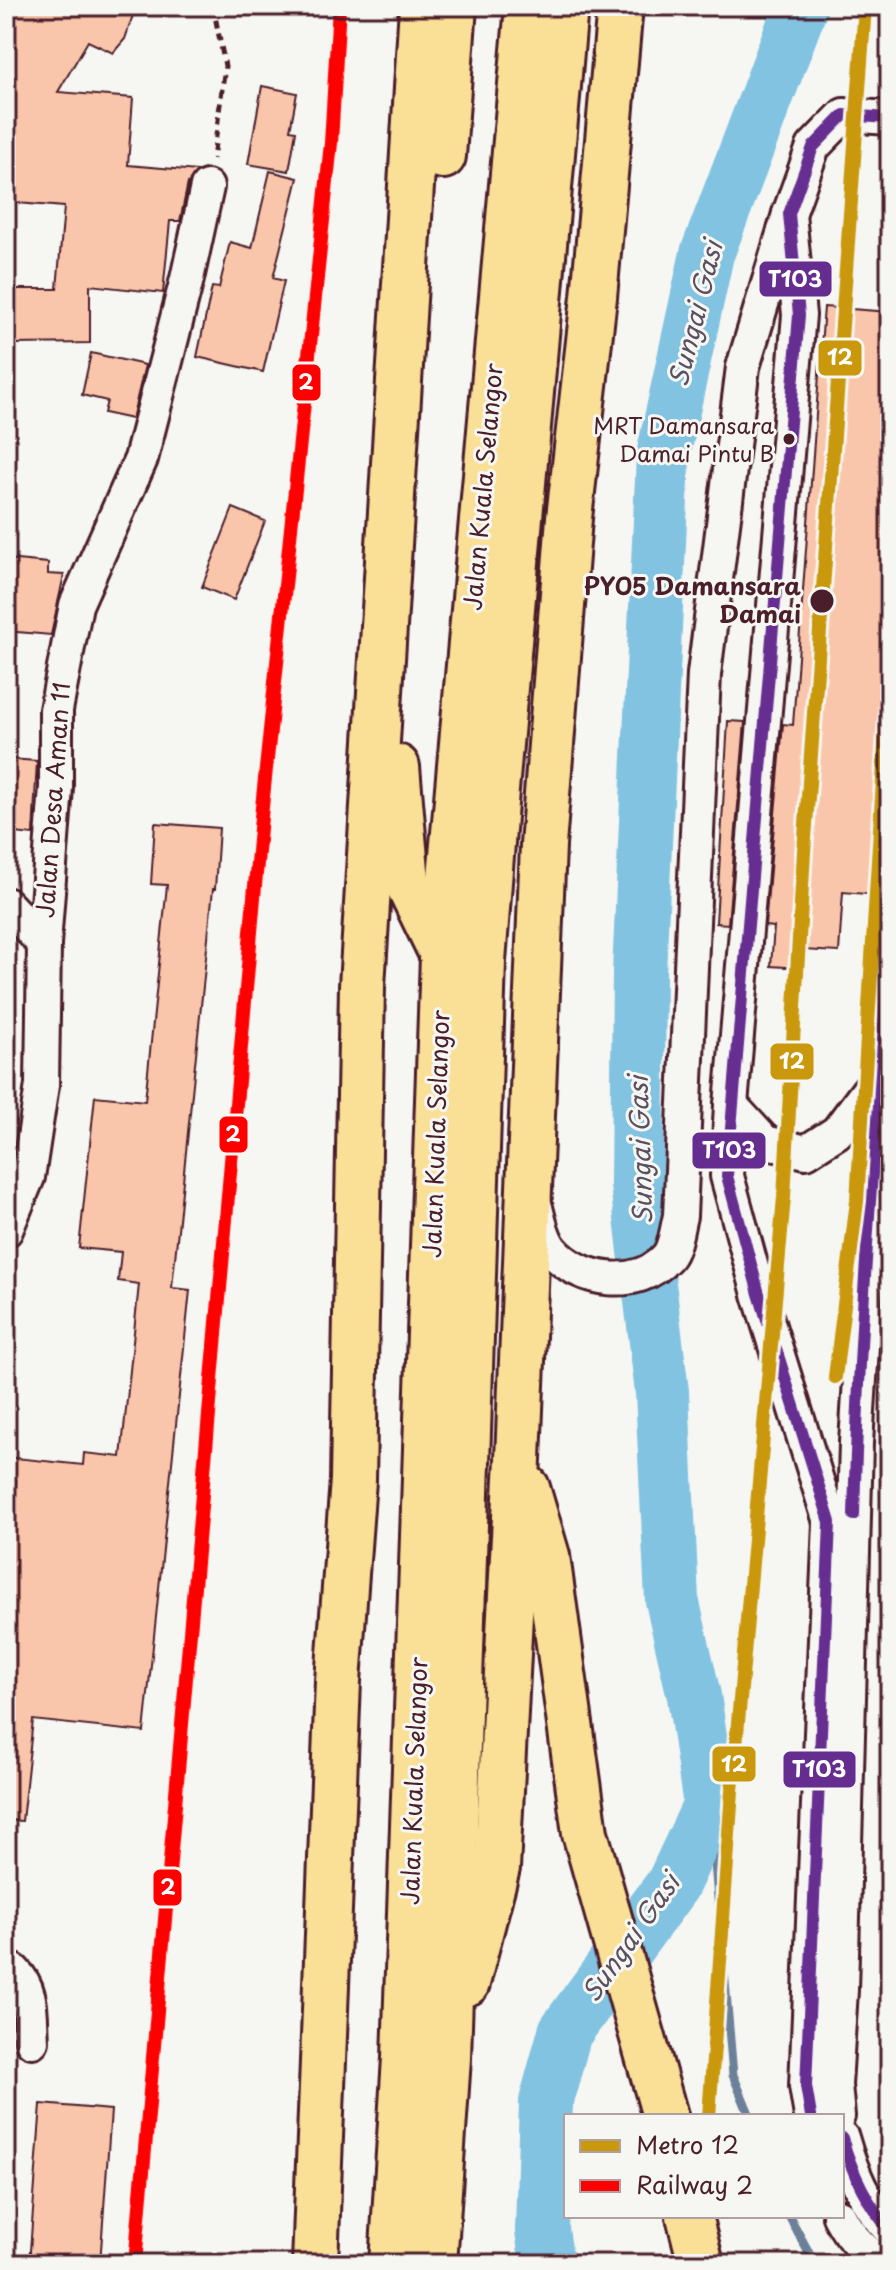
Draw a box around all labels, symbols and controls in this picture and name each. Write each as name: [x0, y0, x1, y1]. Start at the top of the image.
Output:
water label: Sungai Gasi: [658, 233, 732, 390]
line badge: T103: [758, 260, 833, 298]
text: T103: [768, 261, 822, 294]
line badge: 12: [817, 339, 863, 377]
text: 12: [827, 339, 853, 372]
street label: Jalan Kuala Selangor: [453, 361, 511, 612]
line badge: 2: [291, 363, 322, 402]
text: 2: [298, 364, 314, 397]
place label: MRT Damansara Damai Pintu B: [593, 408, 774, 469]
marker: MRT Damansara Damai Pintu B: [781, 431, 797, 447]
place label: PY05 Damansara Damai: [584, 567, 801, 631]
marker: PY05 Damansara Damai: [808, 587, 836, 615]
street label: Jalan Desa Aman 11: [26, 681, 78, 919]
street label: Jalan Kuala Selangor: [413, 1009, 457, 1258]
line badge: 12: [769, 1042, 815, 1081]
text: 12: [779, 1043, 805, 1076]
water label: Sungai Gasi: [617, 1072, 662, 1225]
line badge: 2: [218, 1115, 249, 1154]
text: 2: [225, 1116, 241, 1149]
line badge: T103: [691, 1131, 767, 1170]
text: T103: [702, 1132, 756, 1165]
street label: Jalan Kuala Selangor: [391, 1656, 435, 1905]
line badge: 12: [711, 1745, 757, 1783]
text: 12: [721, 1746, 747, 1779]
line badge: T103: [782, 1750, 857, 1789]
text: T103: [792, 1751, 846, 1784]
water label: Sungai Gasi: [571, 1862, 690, 2009]
line badge: 2: [152, 1868, 183, 1907]
text: 2: [160, 1869, 176, 1902]
legend: [564, 2114, 844, 2218]
text: Metro 12: [636, 2126, 739, 2162]
text: Railway 2: [636, 2166, 753, 2202]

